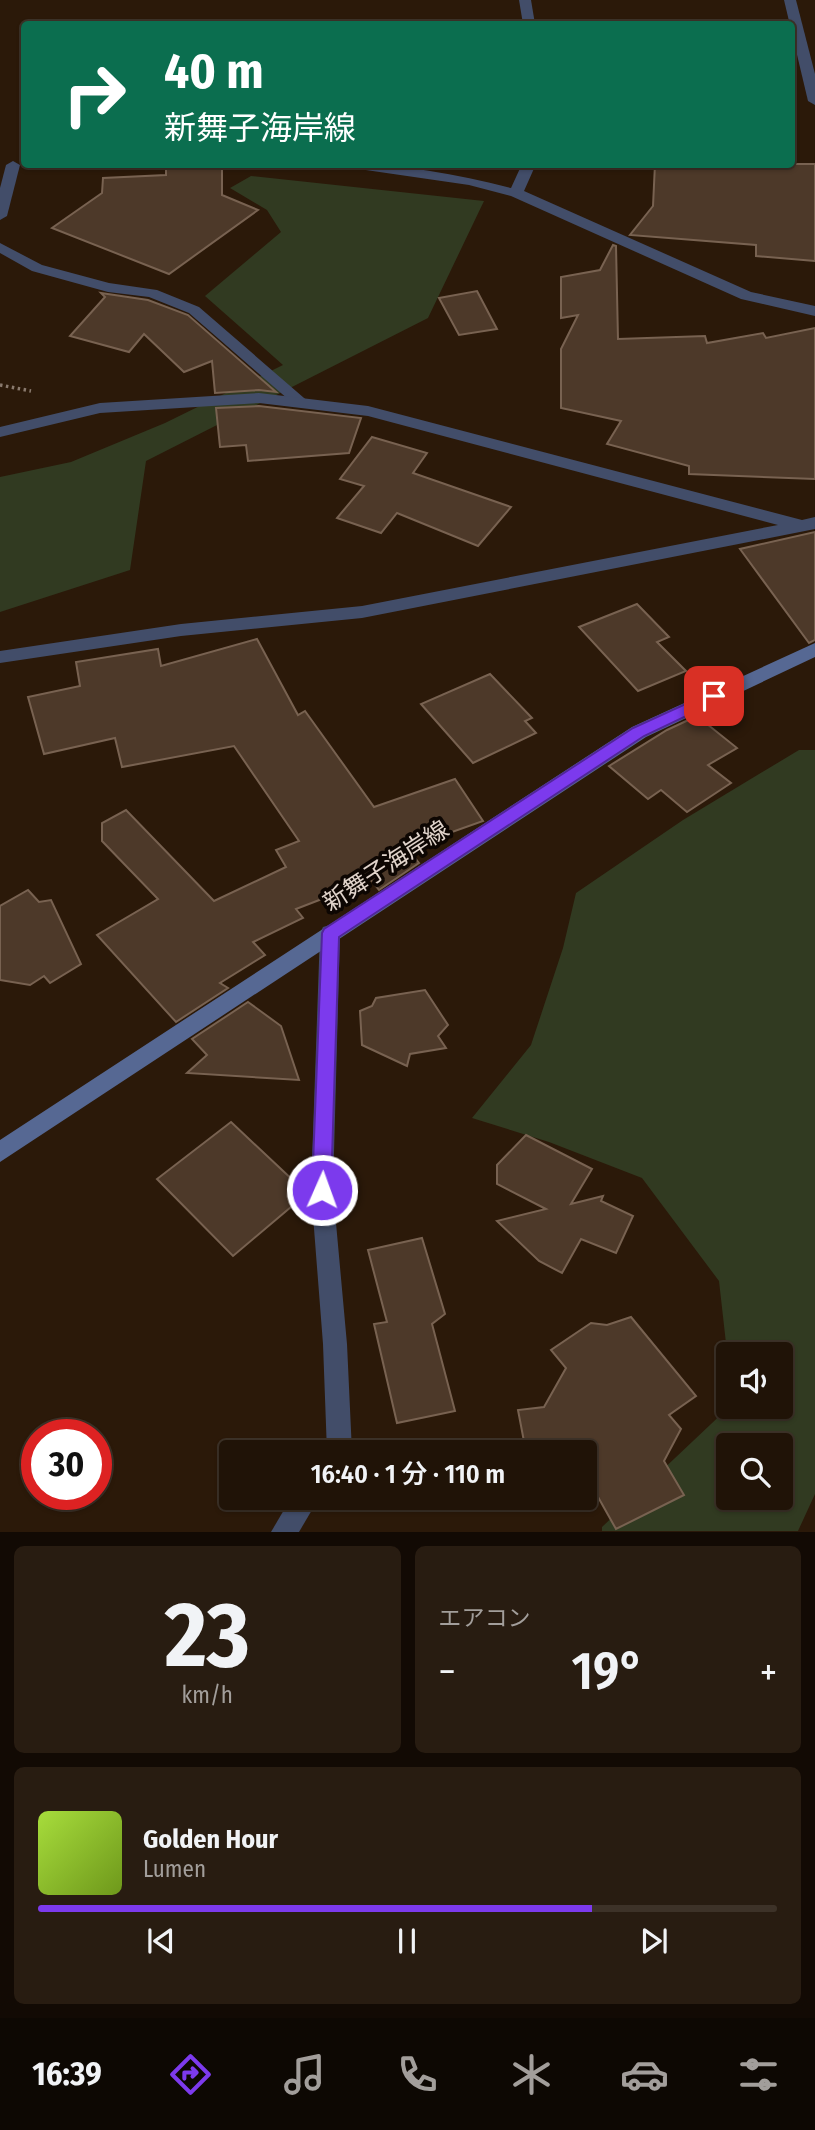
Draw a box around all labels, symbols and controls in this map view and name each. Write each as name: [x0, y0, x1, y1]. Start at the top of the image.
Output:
text: 40 m: [164, 42, 264, 101]
icon: right: [49, 49, 140, 140]
text: 新舞子海岸線: [164, 109, 356, 147]
pin: [684, 666, 744, 726]
icon: arrive: [695, 677, 733, 715]
street label: 新舞子海岸線: [318, 815, 454, 917]
position arrow: [285, 1153, 359, 1227]
map controls: [716, 1342, 793, 1510]
button: sound: [716, 1342, 793, 1419]
speed limit sign: 30: [21, 1419, 112, 1510]
button: search: [716, 1433, 793, 1510]
text: 16:40 · 1 分 · 110 m: [311, 1459, 505, 1490]
text: 23: [165, 1581, 250, 1690]
text: エアコン: [439, 1604, 531, 1632]
text: 19°: [571, 1640, 644, 1703]
text: −: [439, 1649, 456, 1695]
text: +: [760, 1649, 777, 1695]
text: km/h: [182, 1681, 233, 1709]
text: Golden Hour: [143, 1824, 278, 1855]
text: Lumen: [143, 1855, 206, 1883]
icon: previous: [142, 1922, 180, 1960]
icon: pause: [388, 1922, 426, 1960]
icon: next: [635, 1922, 673, 1960]
icon: directions: [166, 2050, 215, 2099]
icon: music: [280, 2050, 329, 2099]
icon: phone: [393, 2050, 442, 2099]
icon: climate: [507, 2050, 556, 2099]
icon: car: [620, 2050, 669, 2099]
icon: filters: [734, 2050, 783, 2099]
text: 16:39: [32, 2055, 102, 2093]

